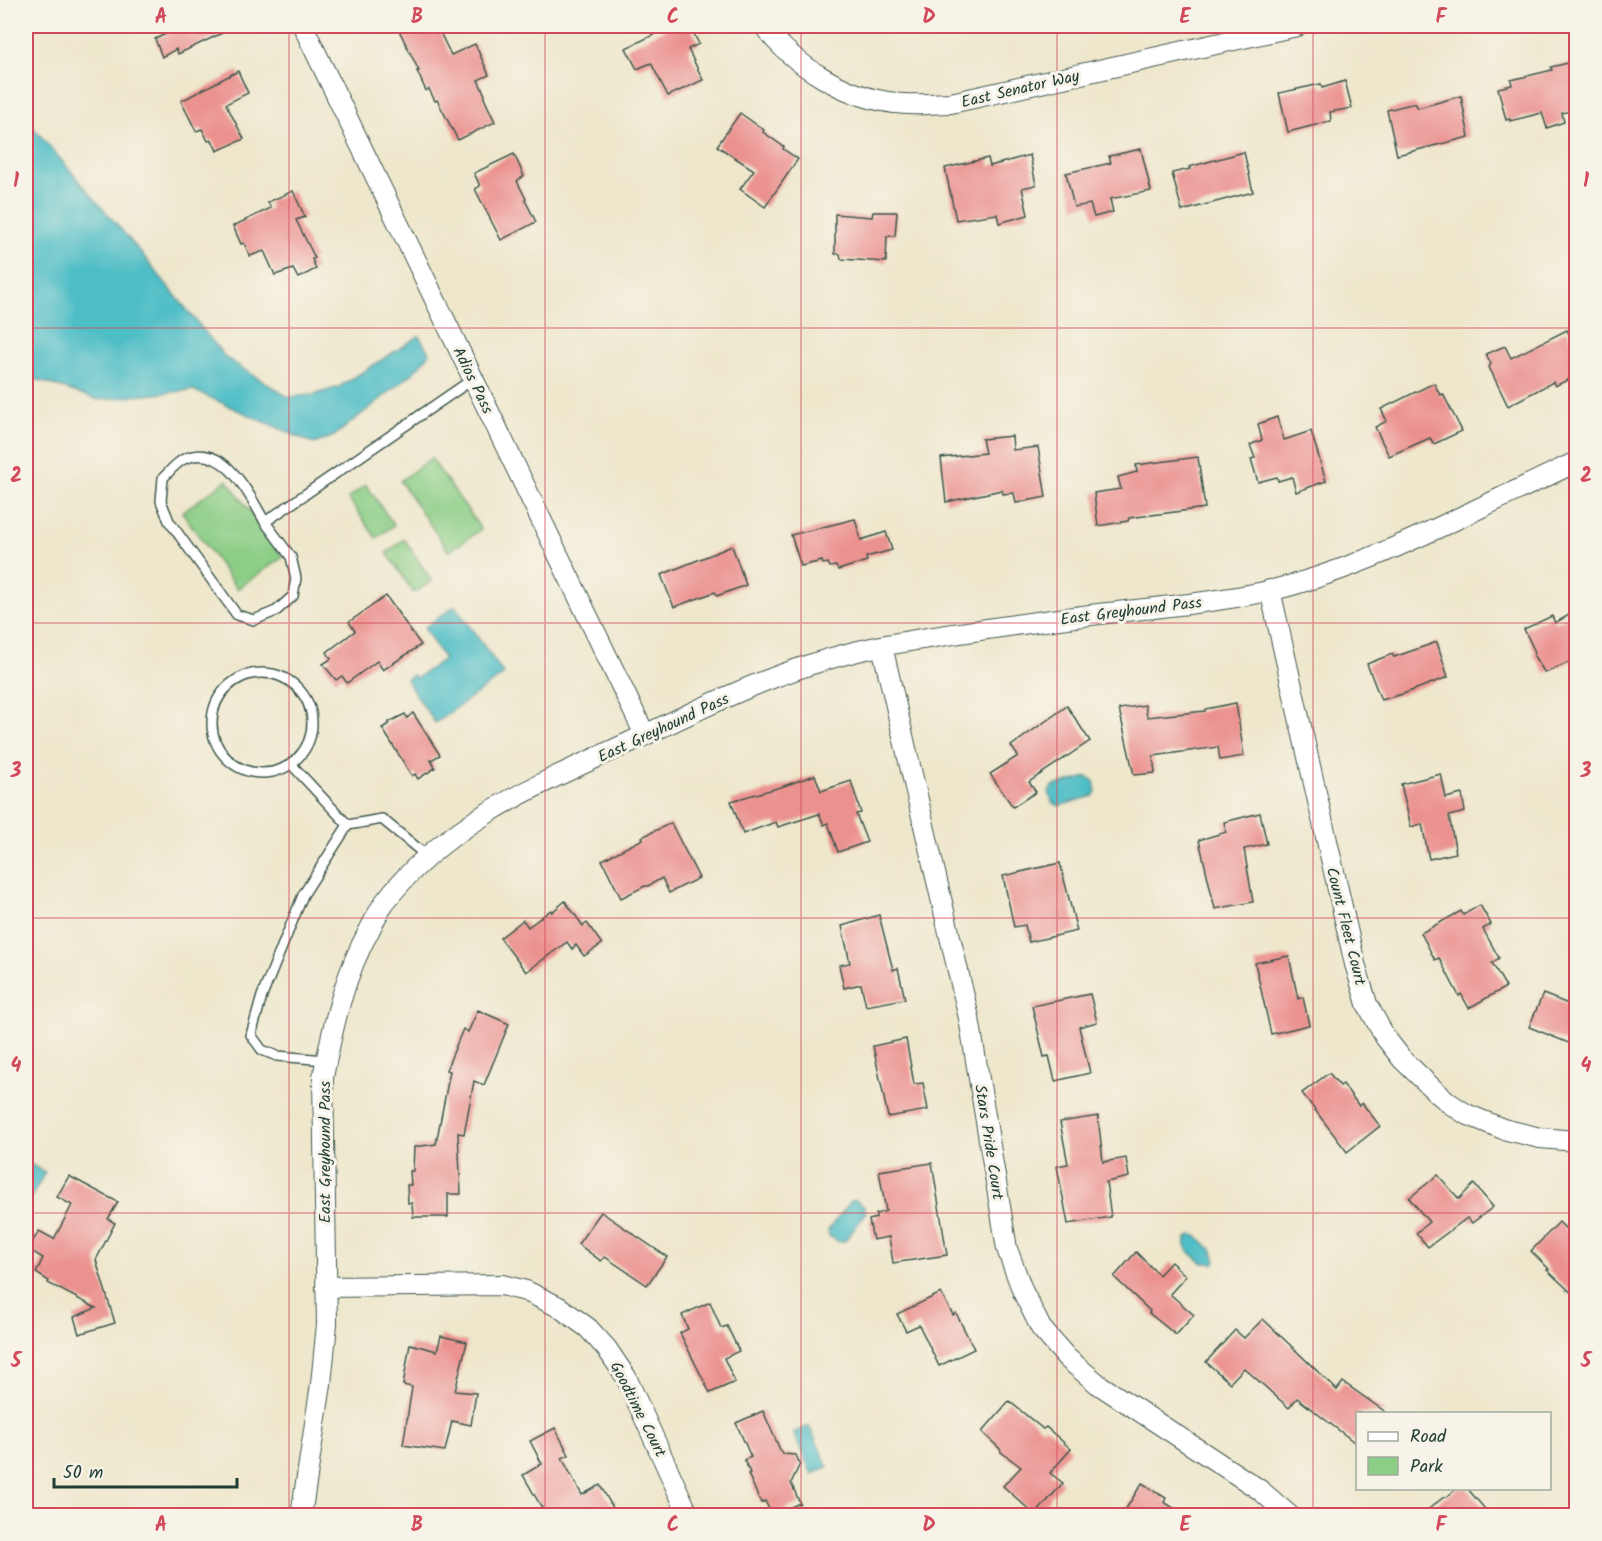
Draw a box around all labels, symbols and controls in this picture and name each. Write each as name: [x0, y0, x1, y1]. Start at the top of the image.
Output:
text: A: [155, 2, 167, 34]
text: B: [411, 2, 423, 34]
text: C: [667, 2, 679, 34]
text: D: [922, 2, 936, 34]
text: E: [1179, 2, 1191, 34]
text: F: [1436, 2, 1448, 34]
street label: East Senator Way: [959, 64, 1082, 115]
text: 1: [13, 166, 19, 198]
text: 1: [1583, 166, 1589, 198]
street label: Adios Pass: [446, 343, 500, 419]
text: 2: [10, 461, 22, 493]
text: 2: [1580, 461, 1592, 493]
street label: East Greyhound Pass: [1059, 590, 1204, 633]
street label: East Greyhound Pass: [594, 687, 734, 770]
text: 3: [10, 756, 22, 788]
text: 3: [1580, 756, 1592, 788]
street label: Count Fleet Court: [1319, 865, 1373, 989]
text: 4: [11, 1051, 22, 1083]
text: 4: [1581, 1051, 1592, 1083]
street label: East Greyhound Pass: [313, 1081, 338, 1223]
street label: Stars Pride Court: [967, 1083, 1010, 1202]
text: 5: [10, 1346, 23, 1378]
text: 5: [1580, 1346, 1593, 1378]
street label: Goodtime Court: [603, 1357, 673, 1463]
legend: [1356, 1412, 1551, 1490]
text: Road: [1410, 1423, 1447, 1452]
scale bar: [54, 1451, 237, 1489]
text: Park: [1410, 1453, 1443, 1482]
text: 50 m: [63, 1459, 103, 1488]
text: A: [155, 1510, 167, 1541]
text: B: [411, 1510, 423, 1541]
text: C: [667, 1510, 679, 1541]
text: D: [922, 1510, 936, 1541]
text: E: [1179, 1510, 1191, 1541]
text: F: [1436, 1510, 1448, 1541]

